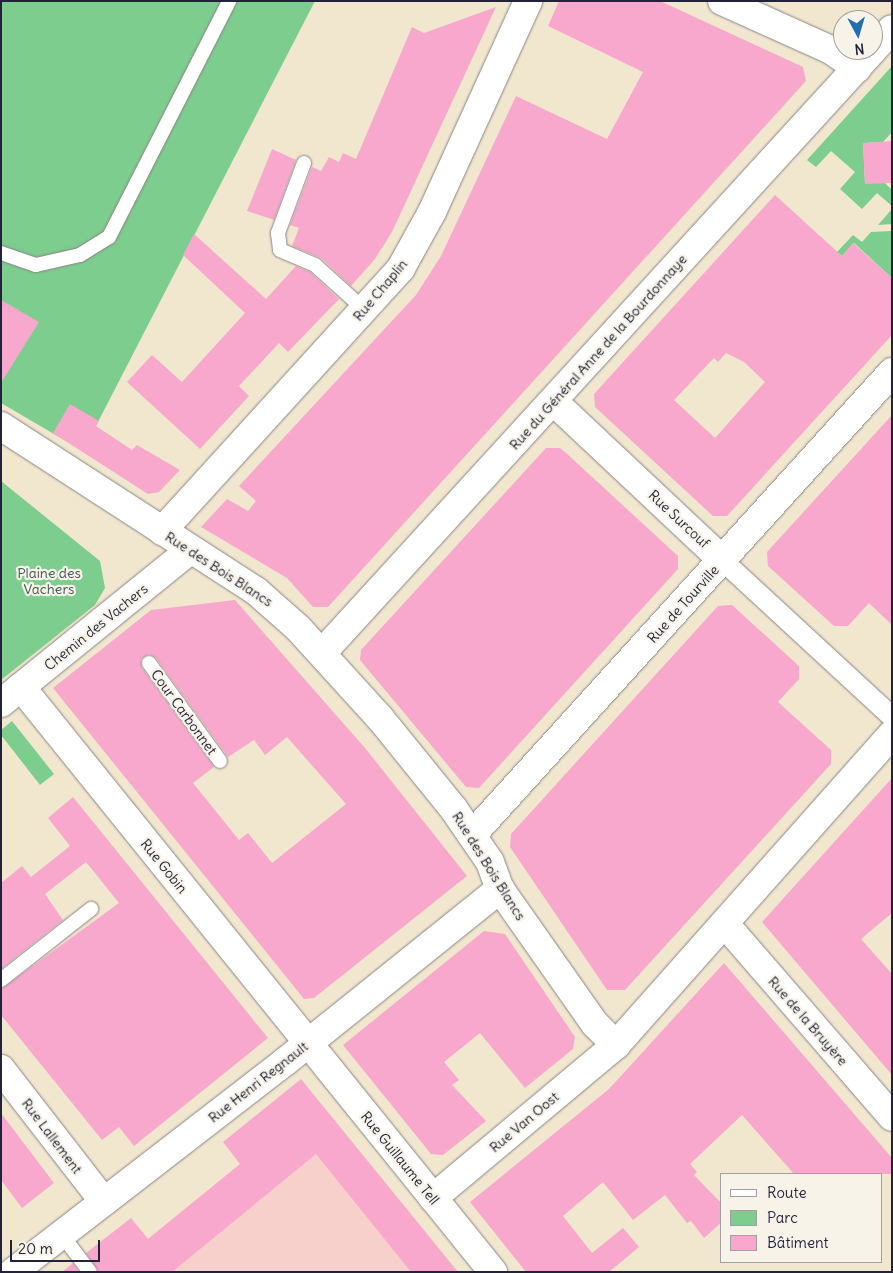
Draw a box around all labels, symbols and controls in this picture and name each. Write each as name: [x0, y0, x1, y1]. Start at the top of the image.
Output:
north arrow: [833, 10, 883, 60]
text: N: [854, 39, 865, 58]
street label: Rue du Général Anne de la Bourdonnaye: [506, 251, 690, 453]
street label: Rue Chaplin: [349, 256, 411, 324]
street label: Rue Surcouf: [645, 487, 713, 551]
street label: Rue des Bois Blancs: [162, 528, 276, 610]
street label: Rue de Tourville: [644, 562, 722, 646]
park label: Plaine des Vachers: [17, 565, 81, 598]
street label: Chemin des Vachers: [41, 580, 151, 674]
street label: Cour Carbonnet: [148, 666, 220, 758]
street label: Rue des Bois Blancs: [449, 809, 529, 923]
street label: Rue Gobin: [137, 836, 191, 896]
street label: Rue de la Bruyère: [765, 973, 851, 1069]
street label: Rue Henri Regnault: [205, 1038, 311, 1126]
street label: Rue Van Oost: [486, 1088, 562, 1156]
street label: Rue Lallement: [18, 1095, 86, 1177]
street label: Rue Guillaume Tell: [357, 1108, 443, 1208]
legend: [720, 1173, 883, 1263]
text: Route: [767, 1183, 807, 1202]
text: Parc: [767, 1208, 798, 1227]
scale bar: [12, 1230, 102, 1262]
text: Bâtiment: [767, 1233, 829, 1252]
text: 20 m: [18, 1239, 53, 1258]

